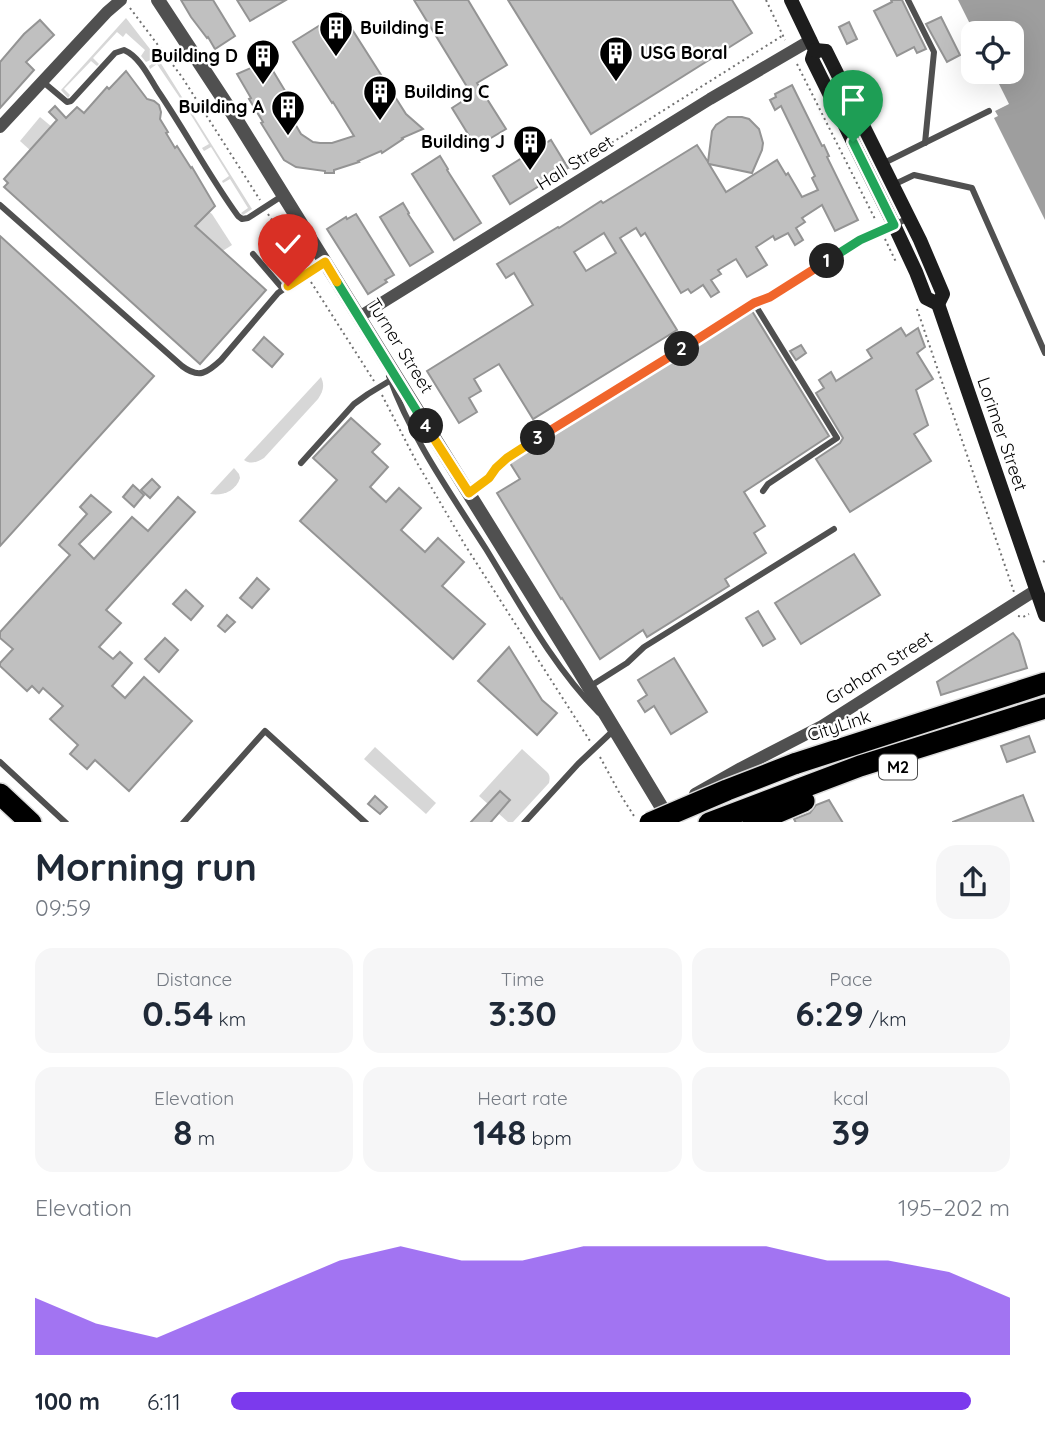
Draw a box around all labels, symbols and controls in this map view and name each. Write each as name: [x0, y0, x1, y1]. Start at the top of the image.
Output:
building icon: Building E: [317, 9, 355, 58]
place label: Building E: [360, 16, 444, 39]
map controls: [961, 21, 1024, 84]
button: locate: [961, 21, 1024, 84]
building icon: USG Boral: [597, 34, 635, 83]
building icon: Building D: [244, 37, 282, 86]
place label: USG Boral: [640, 41, 728, 64]
place label: Building D: [151, 44, 238, 67]
pin: [823, 70, 883, 142]
building icon: Building C: [361, 73, 399, 122]
place label: Building C: [404, 80, 489, 103]
icon: arrive: [834, 81, 872, 119]
building icon: Building A: [269, 88, 307, 137]
place label: Building A: [178, 95, 264, 118]
building icon: Building J: [511, 123, 549, 172]
place label: Building J: [421, 130, 505, 153]
street label: Hall Street: [532, 130, 617, 195]
pin: [258, 214, 318, 286]
icon: check: [269, 225, 307, 263]
pin: 1: [810, 244, 844, 278]
text: 1: [823, 248, 830, 272]
street label: Turner Street: [362, 294, 439, 397]
pin: 2: [664, 332, 700, 366]
text: 2: [676, 336, 687, 360]
street label: Lorimer Street: [972, 374, 1033, 494]
pin: 4: [408, 408, 444, 444]
text: 4: [420, 413, 431, 437]
pin: 3: [520, 420, 556, 456]
text: 3: [532, 425, 543, 449]
street label: Graham Street: [821, 626, 936, 710]
street label: CityLink: [804, 704, 874, 747]
road number: M2: [879, 754, 917, 780]
text: Morning run: [35, 843, 257, 891]
button: share: [936, 845, 1010, 919]
text: 09:59: [35, 893, 91, 922]
text: Distance: [156, 967, 232, 991]
text: Time: [501, 967, 544, 991]
text: Pace: [829, 967, 872, 991]
text: 0.54: [142, 991, 213, 1035]
text: 3:30: [488, 991, 557, 1035]
text: 6:29: [795, 991, 864, 1035]
text: km: [213, 1007, 246, 1031]
text: /km: [864, 1007, 906, 1031]
text: Elevation: [154, 1086, 234, 1110]
text: Heart rate: [477, 1086, 568, 1110]
text: kcal: [833, 1086, 869, 1110]
text: 8: [173, 1110, 193, 1154]
text: 148: [473, 1110, 526, 1154]
text: 39: [831, 1110, 870, 1154]
text: m: [193, 1126, 215, 1150]
text: bpm: [526, 1126, 572, 1150]
text: Elevation: [35, 1193, 132, 1222]
text: 195–202 m: [898, 1193, 1010, 1222]
text: 100 m: [35, 1387, 100, 1416]
text: 6:11: [147, 1387, 181, 1416]

